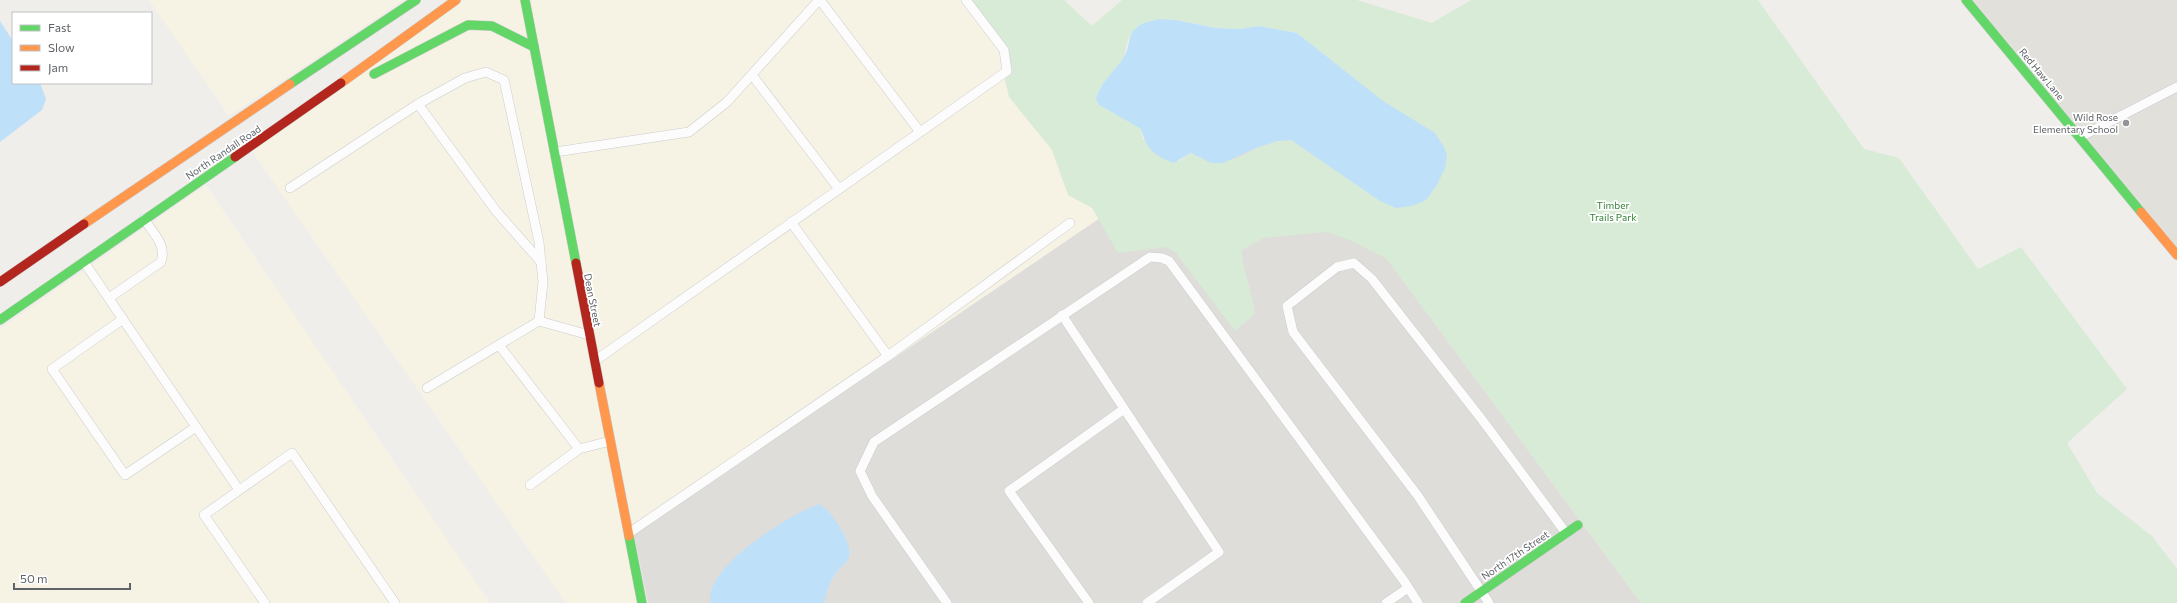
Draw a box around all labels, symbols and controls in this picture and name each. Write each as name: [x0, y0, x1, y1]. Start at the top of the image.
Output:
legend: [12, 12, 152, 84]
text: Fast: [48, 20, 71, 34]
text: Slow: [48, 40, 75, 54]
street label: Red Haw Lane: [2017, 46, 2067, 102]
text: Jam: [48, 60, 68, 75]
place label: Wild Rose Elementary School: [2033, 111, 2118, 135]
marker: Wild Rose Elementary School: [2121, 118, 2131, 128]
street label: North Randall Road: [183, 122, 263, 182]
park label: Timber Trails Park: [1589, 199, 1637, 223]
street label: Dean Street: [582, 272, 604, 328]
street label: North 17th Street: [1479, 528, 1551, 582]
scale bar: [14, 565, 130, 591]
text: 50 m: [20, 571, 48, 585]

